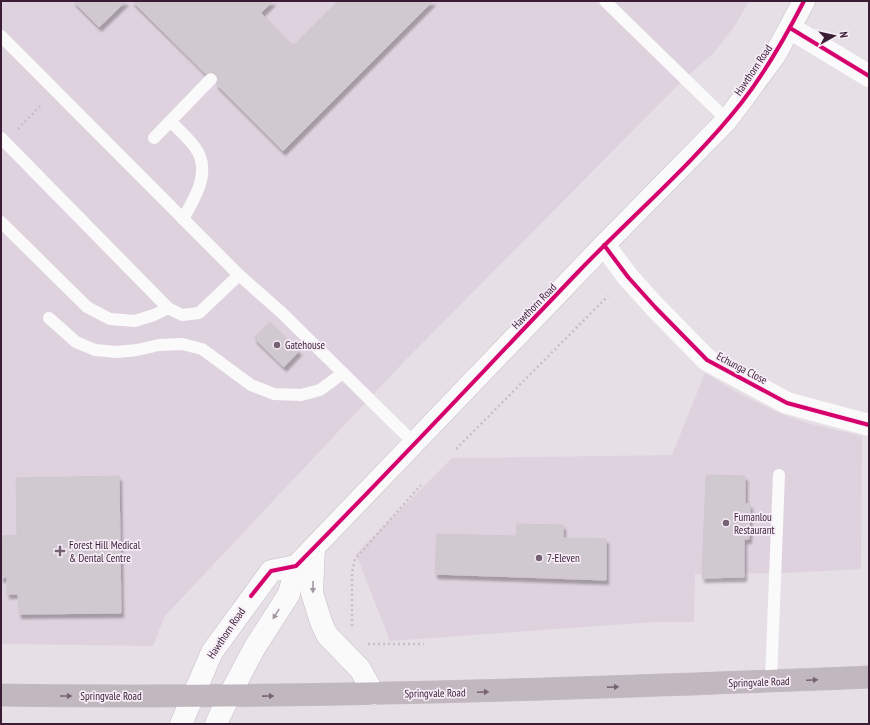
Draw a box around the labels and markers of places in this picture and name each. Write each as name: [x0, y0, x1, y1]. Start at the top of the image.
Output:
place label: Gatehouse: [285, 338, 325, 352]
marker: Gatehouse: [272, 340, 282, 350]
place label: Fumanlou Restaurant: [734, 510, 775, 537]
marker: Fumanlou Restaurant: [721, 518, 731, 528]
place label: Forest Hill Medical & Dental Centre: [69, 538, 141, 565]
marker: Forest Hill Medical & Dental Centre: [54, 545, 66, 557]
place label: 7-Eleven: [547, 551, 580, 565]
marker: 7-Eleven: [534, 553, 544, 563]

